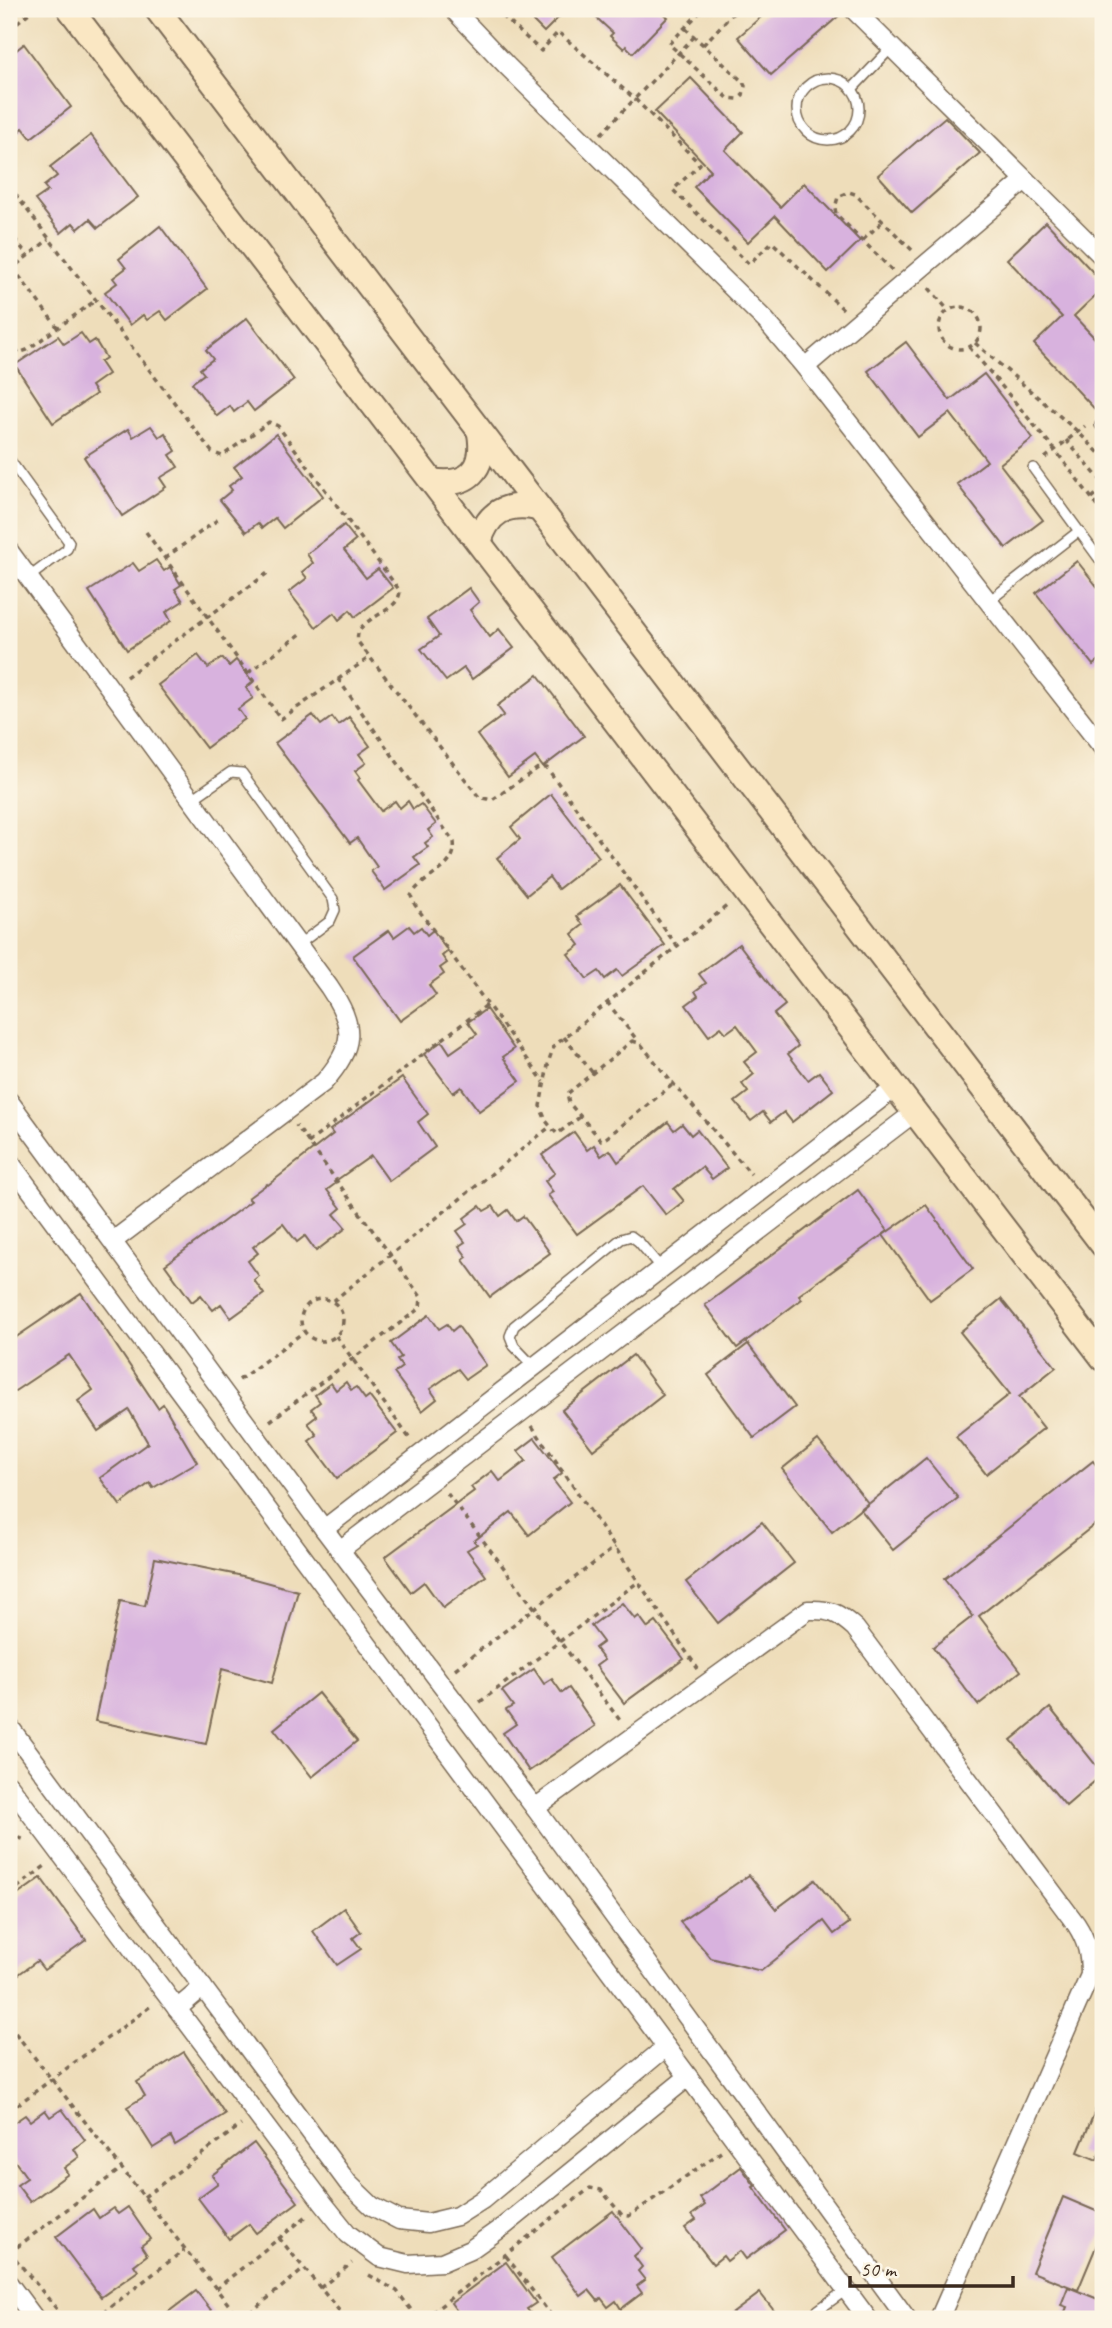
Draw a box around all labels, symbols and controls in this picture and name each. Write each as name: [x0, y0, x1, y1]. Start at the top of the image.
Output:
scale bar: [850, 2244, 1012, 2288]
text: 50 m: [860, 2256, 898, 2282]

